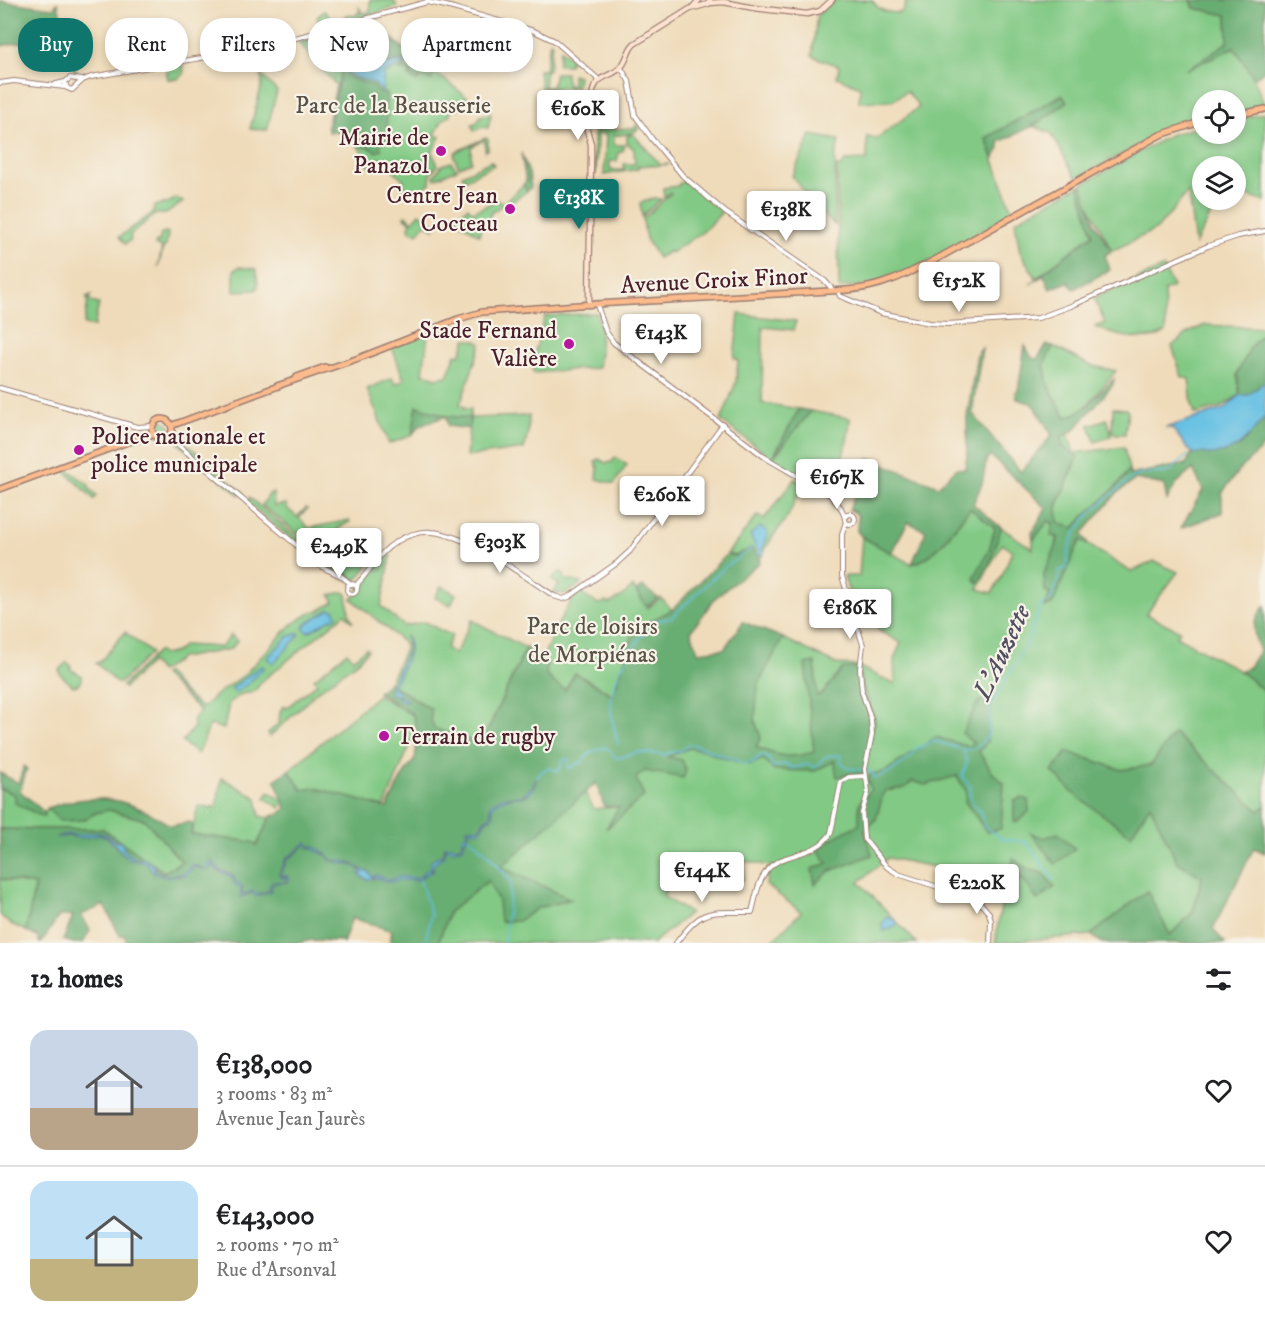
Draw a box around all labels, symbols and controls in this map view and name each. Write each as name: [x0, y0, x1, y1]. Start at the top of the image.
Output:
chip: Buy: [18, 18, 93, 72]
chip: Rent: [105, 18, 188, 72]
chip: Filters: [200, 18, 296, 72]
chip: New: [308, 18, 389, 72]
chip: Apartment: [401, 18, 533, 72]
pin: €160K: [536, 90, 620, 141]
map controls: [1192, 90, 1246, 210]
button: locate: [1192, 90, 1246, 144]
park label: Parc de la Beausserie: [295, 91, 491, 121]
text: €160K: [551, 97, 605, 122]
place label: Mairie de Panazol: [339, 123, 430, 181]
marker: Mairie de Panazol: [434, 144, 448, 158]
button: layers: [1192, 156, 1246, 210]
pin: €138K: [537, 179, 621, 230]
place label: Centre Jean Cocteau: [386, 181, 498, 239]
text: €138K: [554, 186, 604, 211]
pin: €138K: [744, 191, 828, 242]
text: €138K: [761, 198, 811, 223]
marker: Centre Jean Cocteau: [503, 202, 517, 216]
street label: Avenue Croix Finor: [620, 261, 809, 301]
pin: €152K: [917, 262, 1001, 313]
text: €152K: [933, 269, 985, 294]
pin: €143K: [619, 314, 703, 365]
place label: Stade Fernand Valière: [419, 316, 557, 374]
text: €143K: [635, 321, 687, 346]
marker: Stade Fernand Valière: [562, 337, 576, 351]
place label: Police nationale et police municipale: [90, 422, 266, 480]
marker: Police nationale et police municipale: [72, 443, 86, 457]
pin: €167K: [795, 459, 879, 510]
text: €167K: [810, 466, 864, 491]
pin: €260K: [620, 476, 704, 527]
text: €260K: [634, 483, 690, 508]
pin: €303K: [458, 523, 542, 574]
pin: €249K: [297, 528, 381, 579]
text: €303K: [474, 530, 526, 555]
text: €249K: [310, 535, 368, 560]
pin: €186K: [808, 589, 892, 640]
text: €186K: [823, 596, 877, 621]
water label: L'Auzette: [965, 599, 1039, 707]
park label: Parc de loisirs de Morpiénas: [526, 612, 658, 670]
place label: Terrain de rugby: [396, 722, 556, 752]
marker: Terrain de rugby: [377, 729, 391, 743]
pin: €144K: [660, 852, 744, 903]
text: €144K: [674, 859, 730, 884]
pin: €220K: [935, 864, 1019, 915]
text: €220K: [949, 871, 1005, 896]
text: 12 homes: [30, 963, 123, 996]
icon: filters: [1202, 963, 1235, 996]
text: €138,000: [216, 1049, 312, 1082]
icon: home: [78, 1054, 150, 1126]
icon: heart: [1202, 1074, 1235, 1107]
text: 3 rooms · 83 m²: [216, 1082, 332, 1107]
text: Avenue Jean Jaurès: [216, 1107, 365, 1132]
text: €143,000: [216, 1200, 314, 1233]
icon: home: [78, 1205, 150, 1277]
icon: heart: [1202, 1225, 1235, 1258]
text: 2 rooms · 70 m²: [216, 1233, 339, 1258]
text: Rue d'Arsonval: [216, 1258, 336, 1283]

